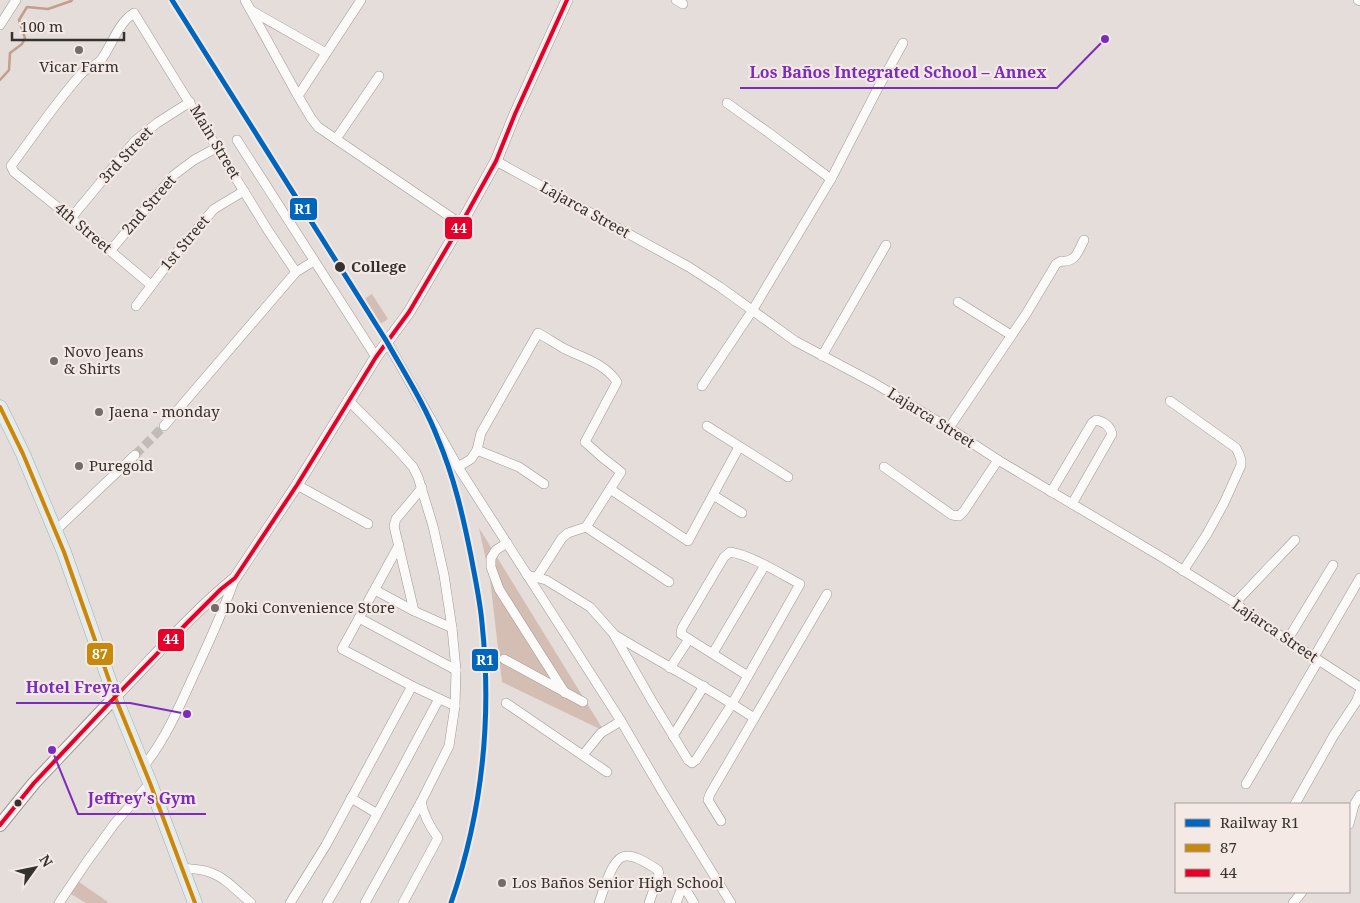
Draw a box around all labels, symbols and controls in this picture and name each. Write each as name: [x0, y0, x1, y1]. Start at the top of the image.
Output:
scale bar: [12, 10, 125, 42]
text: 100 m: [20, 16, 63, 36]
marker: Vicar Farm: [73, 44, 85, 56]
place label: Vicar Farm: [39, 56, 119, 76]
callout: Los Baños Integrated School – Annex: [740, 57, 1057, 88]
text: Los Baños Integrated School – Annex: [749, 61, 1047, 83]
street label: Main Street: [186, 101, 246, 182]
street label: 3rd Street: [94, 122, 157, 187]
street label: 2nd Street: [117, 170, 180, 238]
street label: Lajarca Street: [537, 176, 634, 242]
street label: 4th Street: [51, 197, 116, 257]
line badge: R1: [289, 197, 318, 221]
text: R1: [294, 199, 312, 218]
street label: 1st Street: [155, 211, 213, 274]
line badge: 44: [444, 216, 473, 240]
text: 44: [451, 218, 467, 237]
place label: College: [351, 256, 406, 276]
marker: College: [333, 260, 347, 274]
place label: Novo Jeans & Shirts: [64, 341, 144, 378]
marker: Novo Jeans & Shirts: [48, 355, 60, 367]
street label: Lajarca Street: [884, 382, 979, 452]
place label: Jaena - monday: [108, 401, 220, 421]
marker: Jaena - monday: [93, 406, 105, 418]
place label: Puregold: [89, 455, 153, 475]
marker: Puregold: [73, 460, 85, 472]
street label: Lajarca Street: [1229, 594, 1322, 666]
place label: Doki Convenience Store: [225, 597, 395, 617]
marker: Doki Convenience Store: [209, 602, 221, 614]
line badge: 44: [157, 628, 185, 652]
text: 44: [163, 629, 179, 648]
line badge: 87: [86, 642, 114, 666]
text: 87: [92, 644, 108, 663]
line badge: R1: [471, 648, 499, 672]
text: R1: [476, 650, 494, 669]
callout: Hotel Freya: [16, 672, 130, 703]
text: Hotel Freya: [26, 676, 121, 698]
callout: Jeffrey's Gym: [78, 783, 206, 814]
text: Jeffrey's Gym: [87, 787, 196, 809]
unlabelled marker: [13, 798, 23, 808]
legend: [1175, 803, 1350, 893]
text: Railway R1: [1220, 812, 1299, 832]
text: 87: [1220, 837, 1237, 857]
north arrow: [10, 843, 60, 893]
text: N: [35, 851, 57, 870]
text: 44: [1220, 862, 1237, 882]
place label: Los Baños Senior High School: [512, 872, 724, 892]
marker: Los Baños Senior High School: [496, 877, 508, 889]

